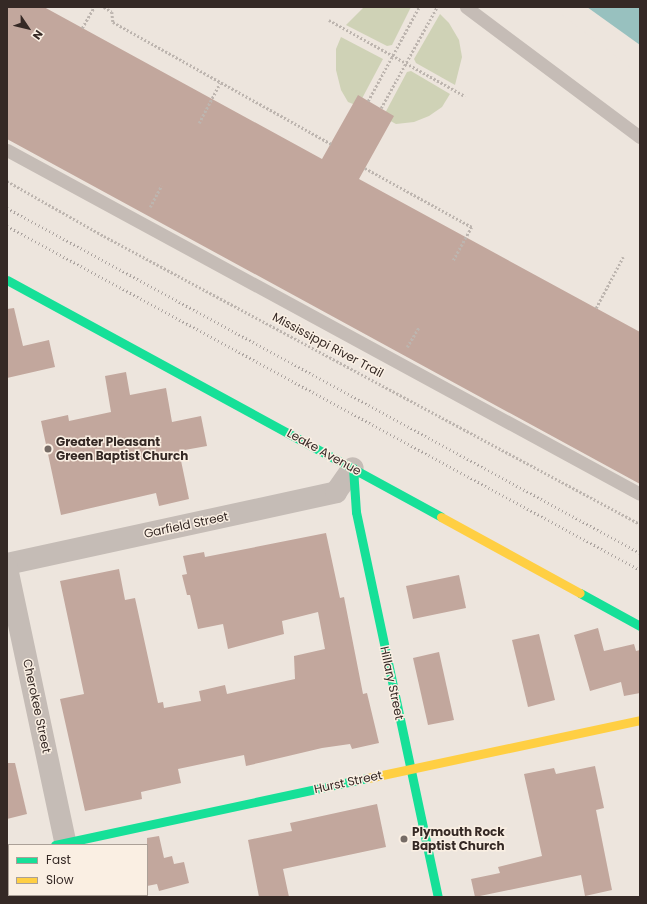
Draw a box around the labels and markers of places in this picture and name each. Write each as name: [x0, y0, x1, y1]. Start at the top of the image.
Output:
place label: Greater Pleasant Green Baptist Church: [56, 435, 188, 463]
marker: Greater Pleasant Green Baptist Church: [43, 444, 53, 454]
place label: Plymouth Rock Baptist Church: [412, 825, 505, 853]
marker: Plymouth Rock Baptist Church: [399, 834, 409, 844]

